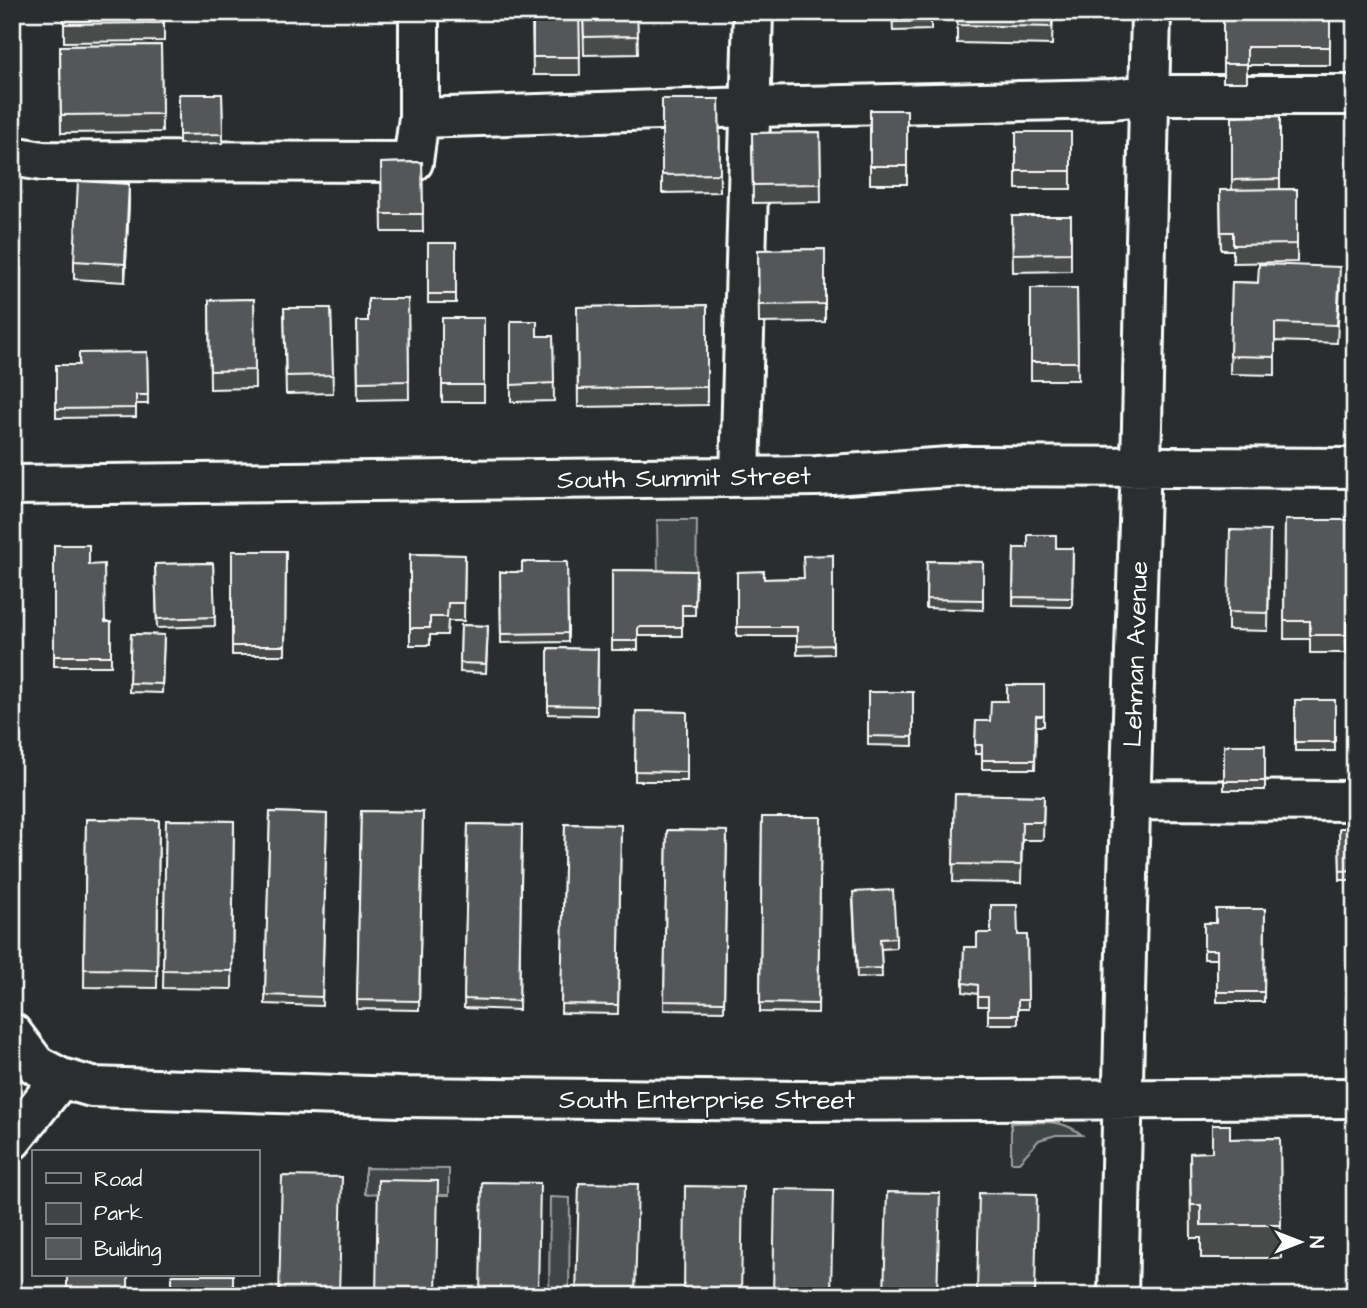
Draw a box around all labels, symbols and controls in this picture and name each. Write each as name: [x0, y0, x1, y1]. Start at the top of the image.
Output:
street label: South Summit Street: [557, 458, 812, 498]
street label: Lehman Avenue: [1115, 560, 1157, 748]
street label: South Enterprise Street: [559, 1082, 856, 1118]
legend: [32, 1150, 259, 1276]
text: Road: [94, 1165, 142, 1194]
text: Park: [94, 1199, 143, 1228]
north arrow: [1266, 1206, 1336, 1276]
text: Building: [94, 1235, 162, 1266]
text: N: [1302, 1236, 1329, 1248]

